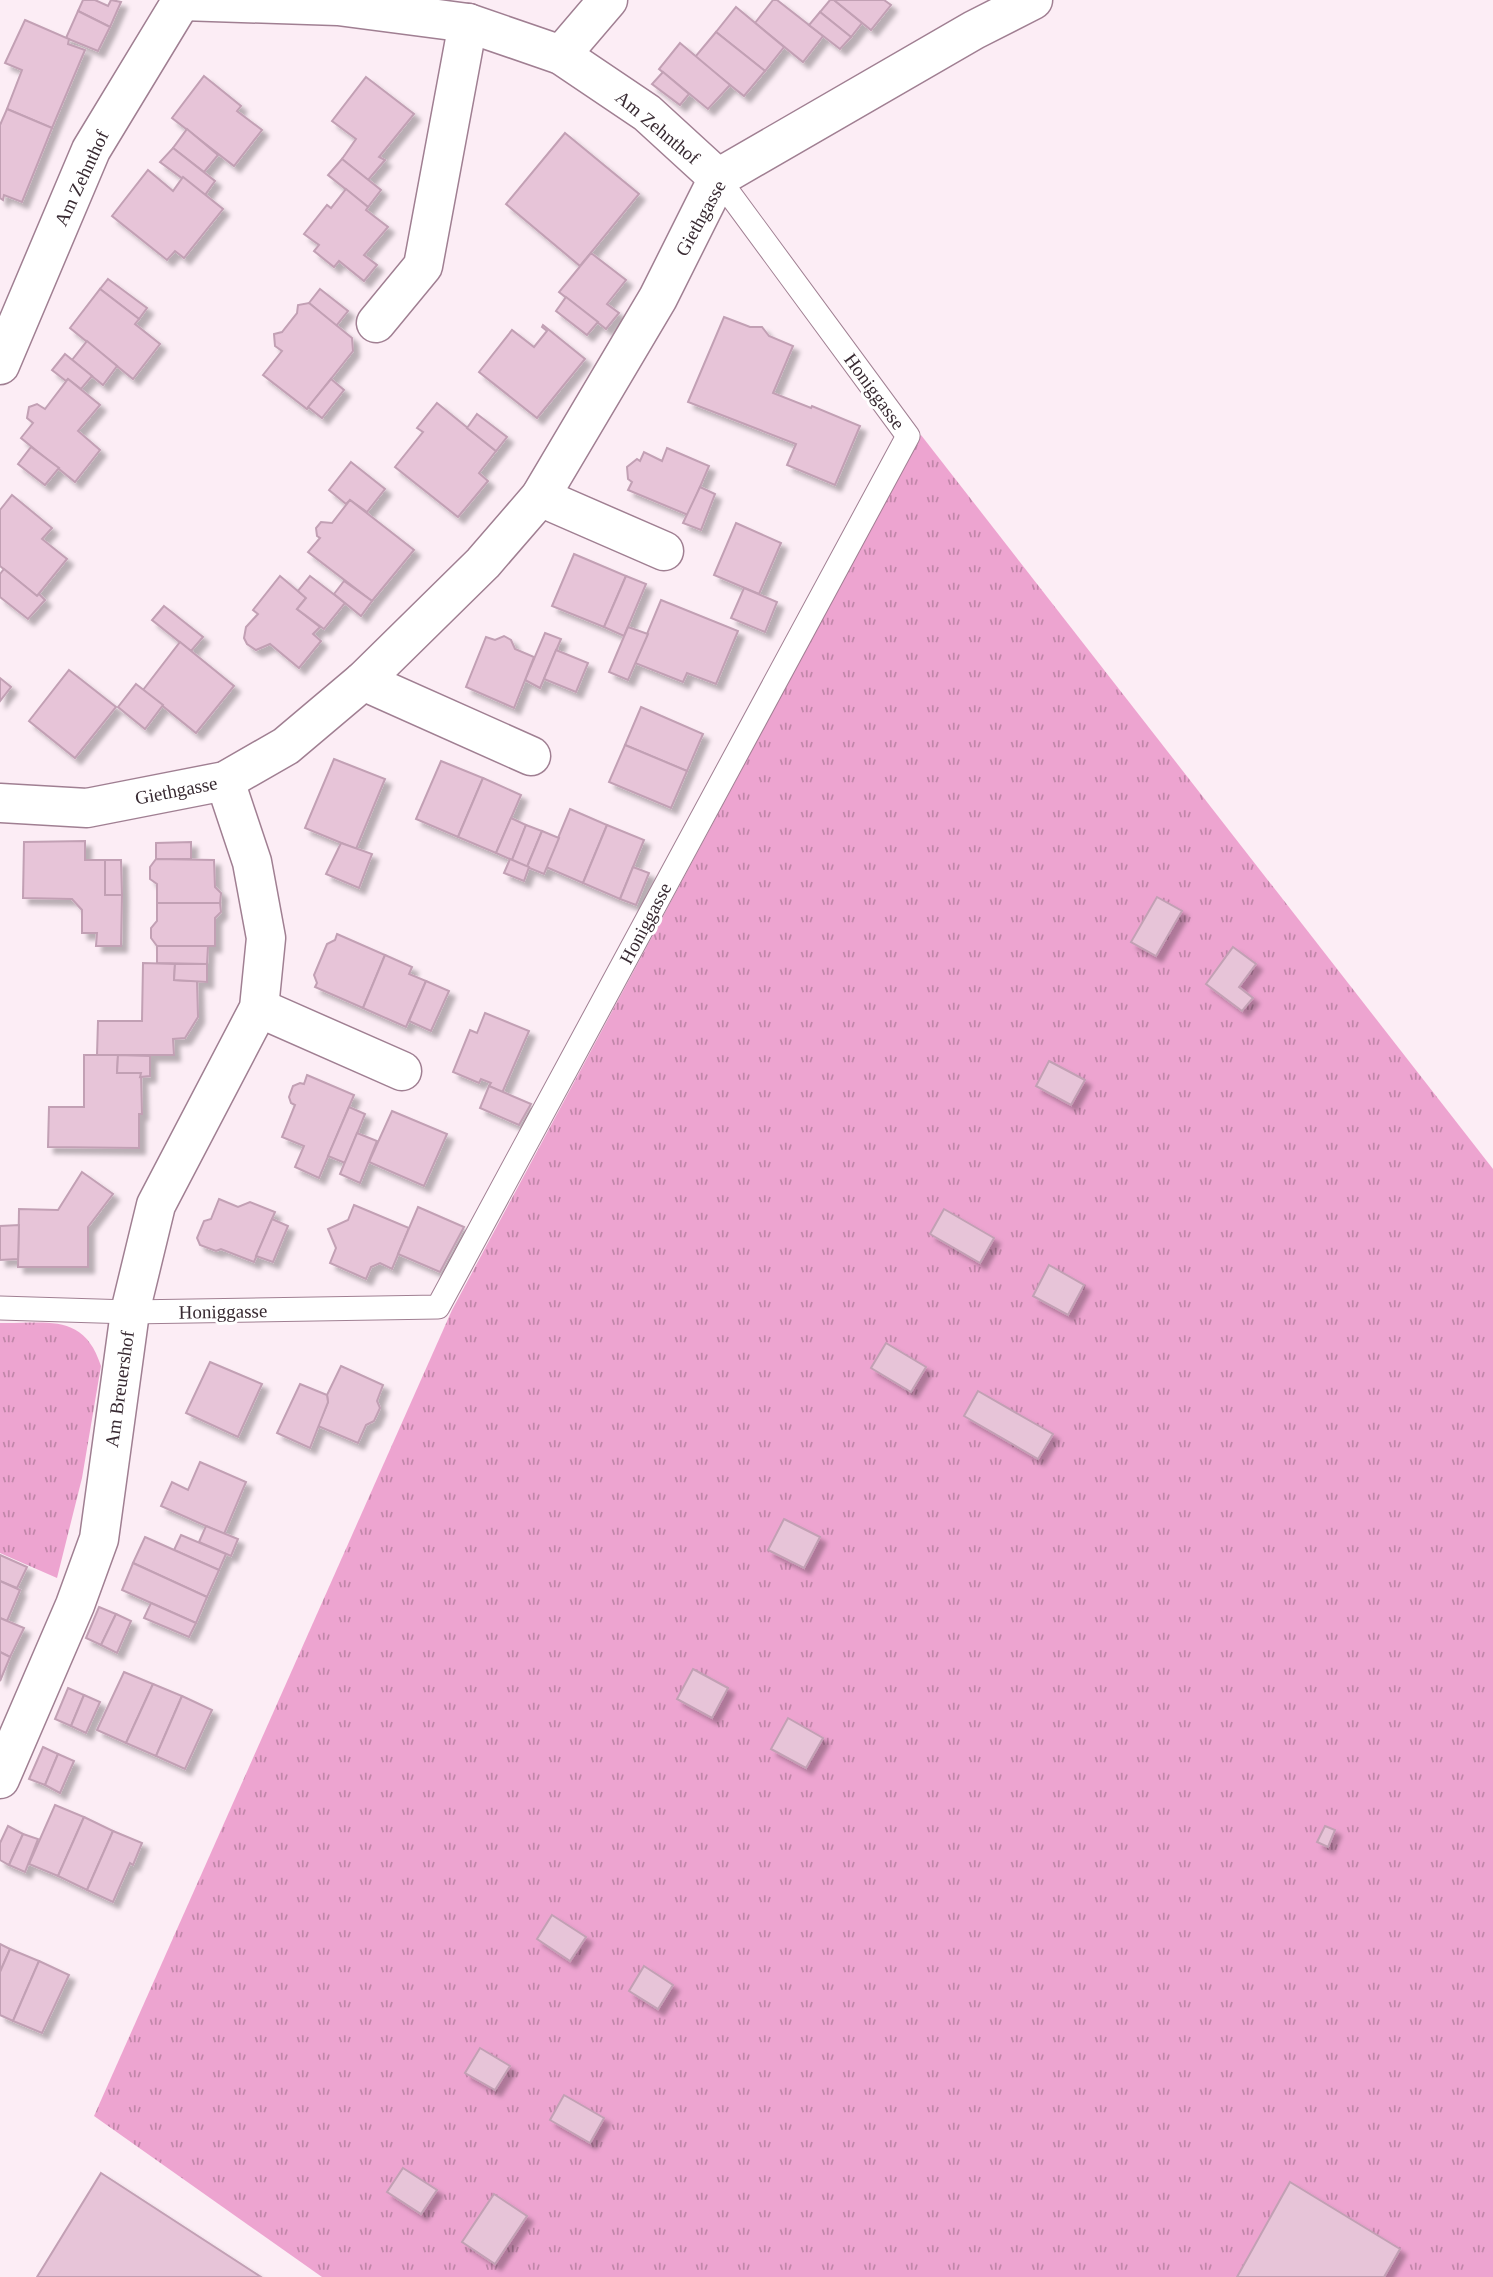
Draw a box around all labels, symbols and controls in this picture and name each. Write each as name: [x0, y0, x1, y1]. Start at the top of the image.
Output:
street label: Am Zehnthof: [612, 86, 704, 169]
street label: Am Zehnthof: [50, 127, 113, 229]
street label: Giethgasse: [671, 177, 730, 260]
street label: Honiggasse: [840, 349, 909, 433]
street label: Giethgasse: [133, 772, 219, 809]
street label: Honiggasse: [615, 879, 676, 967]
street label: Honiggasse: [179, 1300, 268, 1323]
street label: Am Breuershof: [101, 1329, 138, 1449]

